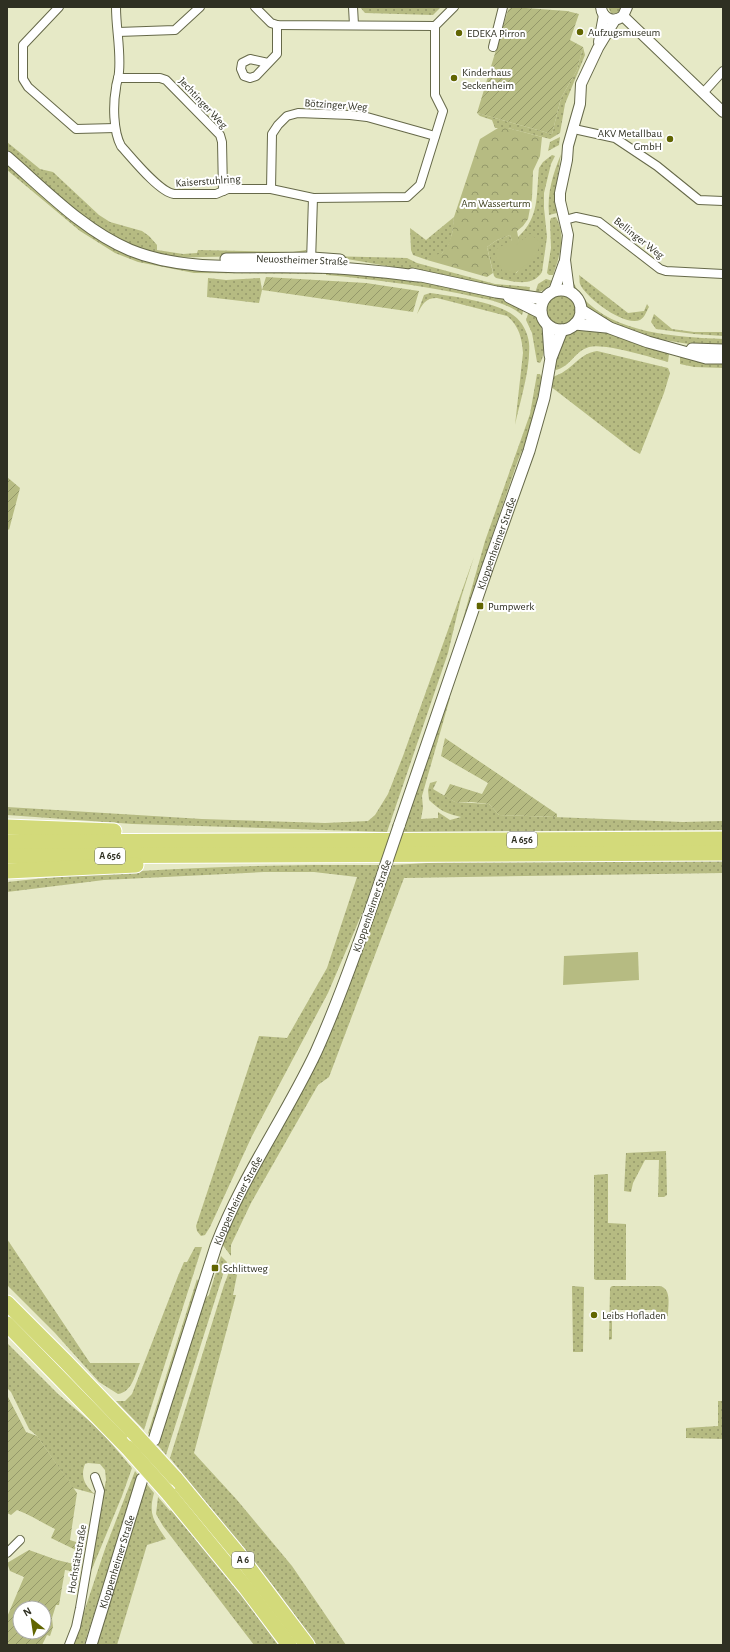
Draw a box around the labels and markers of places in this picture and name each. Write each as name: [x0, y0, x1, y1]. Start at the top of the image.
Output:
marker: Aufzugsmuseum: [575, 27, 585, 37]
place label: Aufzugsmuseum: [588, 27, 661, 38]
marker: EDEKA Pirron: [454, 28, 464, 38]
place label: EDEKA Pirron: [467, 28, 525, 39]
place label: Kinderhaus Seckenheim: [462, 67, 514, 91]
marker: Kinderhaus Seckenheim: [449, 73, 459, 83]
place label: AKV Metallbau GmbH: [598, 128, 662, 152]
marker: AKV Metallbau GmbH: [665, 134, 675, 144]
marker: Pumpwerk: [475, 601, 485, 611]
place label: Pumpwerk: [488, 601, 534, 612]
marker: Schlittweg: [210, 1263, 220, 1273]
place label: Schlittweg: [223, 1263, 269, 1274]
marker: Leibs Hofladen: [589, 1310, 599, 1320]
place label: Leibs Hofladen: [602, 1310, 666, 1321]

